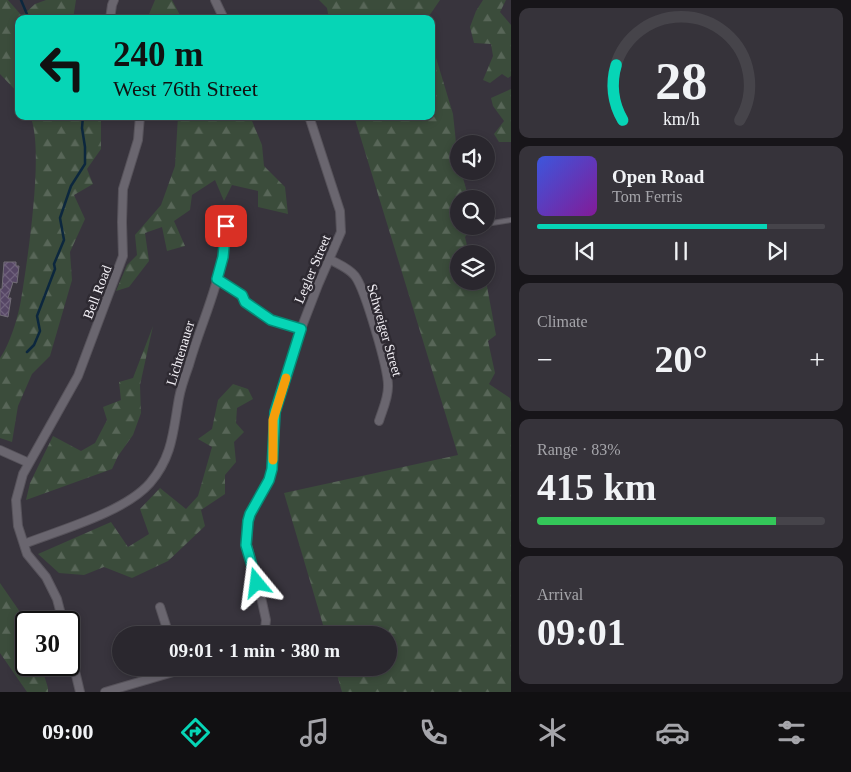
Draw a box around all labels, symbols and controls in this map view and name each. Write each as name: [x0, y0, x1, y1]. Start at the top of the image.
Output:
icon: left: [30, 35, 95, 100]
text: 240 m: [113, 35, 203, 74]
text: 28: [655, 53, 707, 110]
text: West 76th Street: [113, 76, 258, 101]
text: km/h: [663, 109, 699, 129]
map controls: [450, 135, 495, 290]
button: sound: [450, 135, 495, 180]
text: Open Road: [612, 166, 704, 187]
text: Tom Ferris: [612, 188, 682, 205]
button: search: [450, 190, 495, 235]
pin: [205, 205, 247, 247]
icon: arrive: [212, 212, 240, 240]
street label: Legler Street: [291, 233, 334, 306]
icon: previous: [571, 237, 599, 265]
icon: pause: [667, 237, 695, 265]
icon: next: [763, 237, 791, 265]
button: layers: [450, 245, 495, 290]
street label: Bell Road: [80, 263, 115, 321]
street label: Schweiger Street: [364, 282, 405, 378]
text: Climate: [537, 313, 588, 330]
street label: Lichtenauer: [164, 319, 198, 387]
text: 20°: [654, 338, 708, 380]
text: −: [537, 344, 553, 375]
text: +: [809, 344, 825, 375]
text: Range · 83%: [537, 441, 621, 458]
text: 415 km: [537, 466, 656, 508]
position arrow: [230, 556, 282, 608]
text: Arrival: [537, 586, 583, 603]
speed limit sign: 30: [15, 611, 80, 676]
text: 09:01: [537, 611, 626, 653]
text: 09:01 · 1 min · 380 m: [169, 640, 340, 661]
icon: directions: [178, 715, 213, 750]
icon: music: [297, 715, 332, 750]
icon: phone: [416, 715, 451, 750]
icon: climate: [535, 715, 570, 750]
icon: car: [655, 715, 690, 750]
icon: filters: [774, 715, 809, 750]
text: 09:00: [42, 719, 93, 744]

